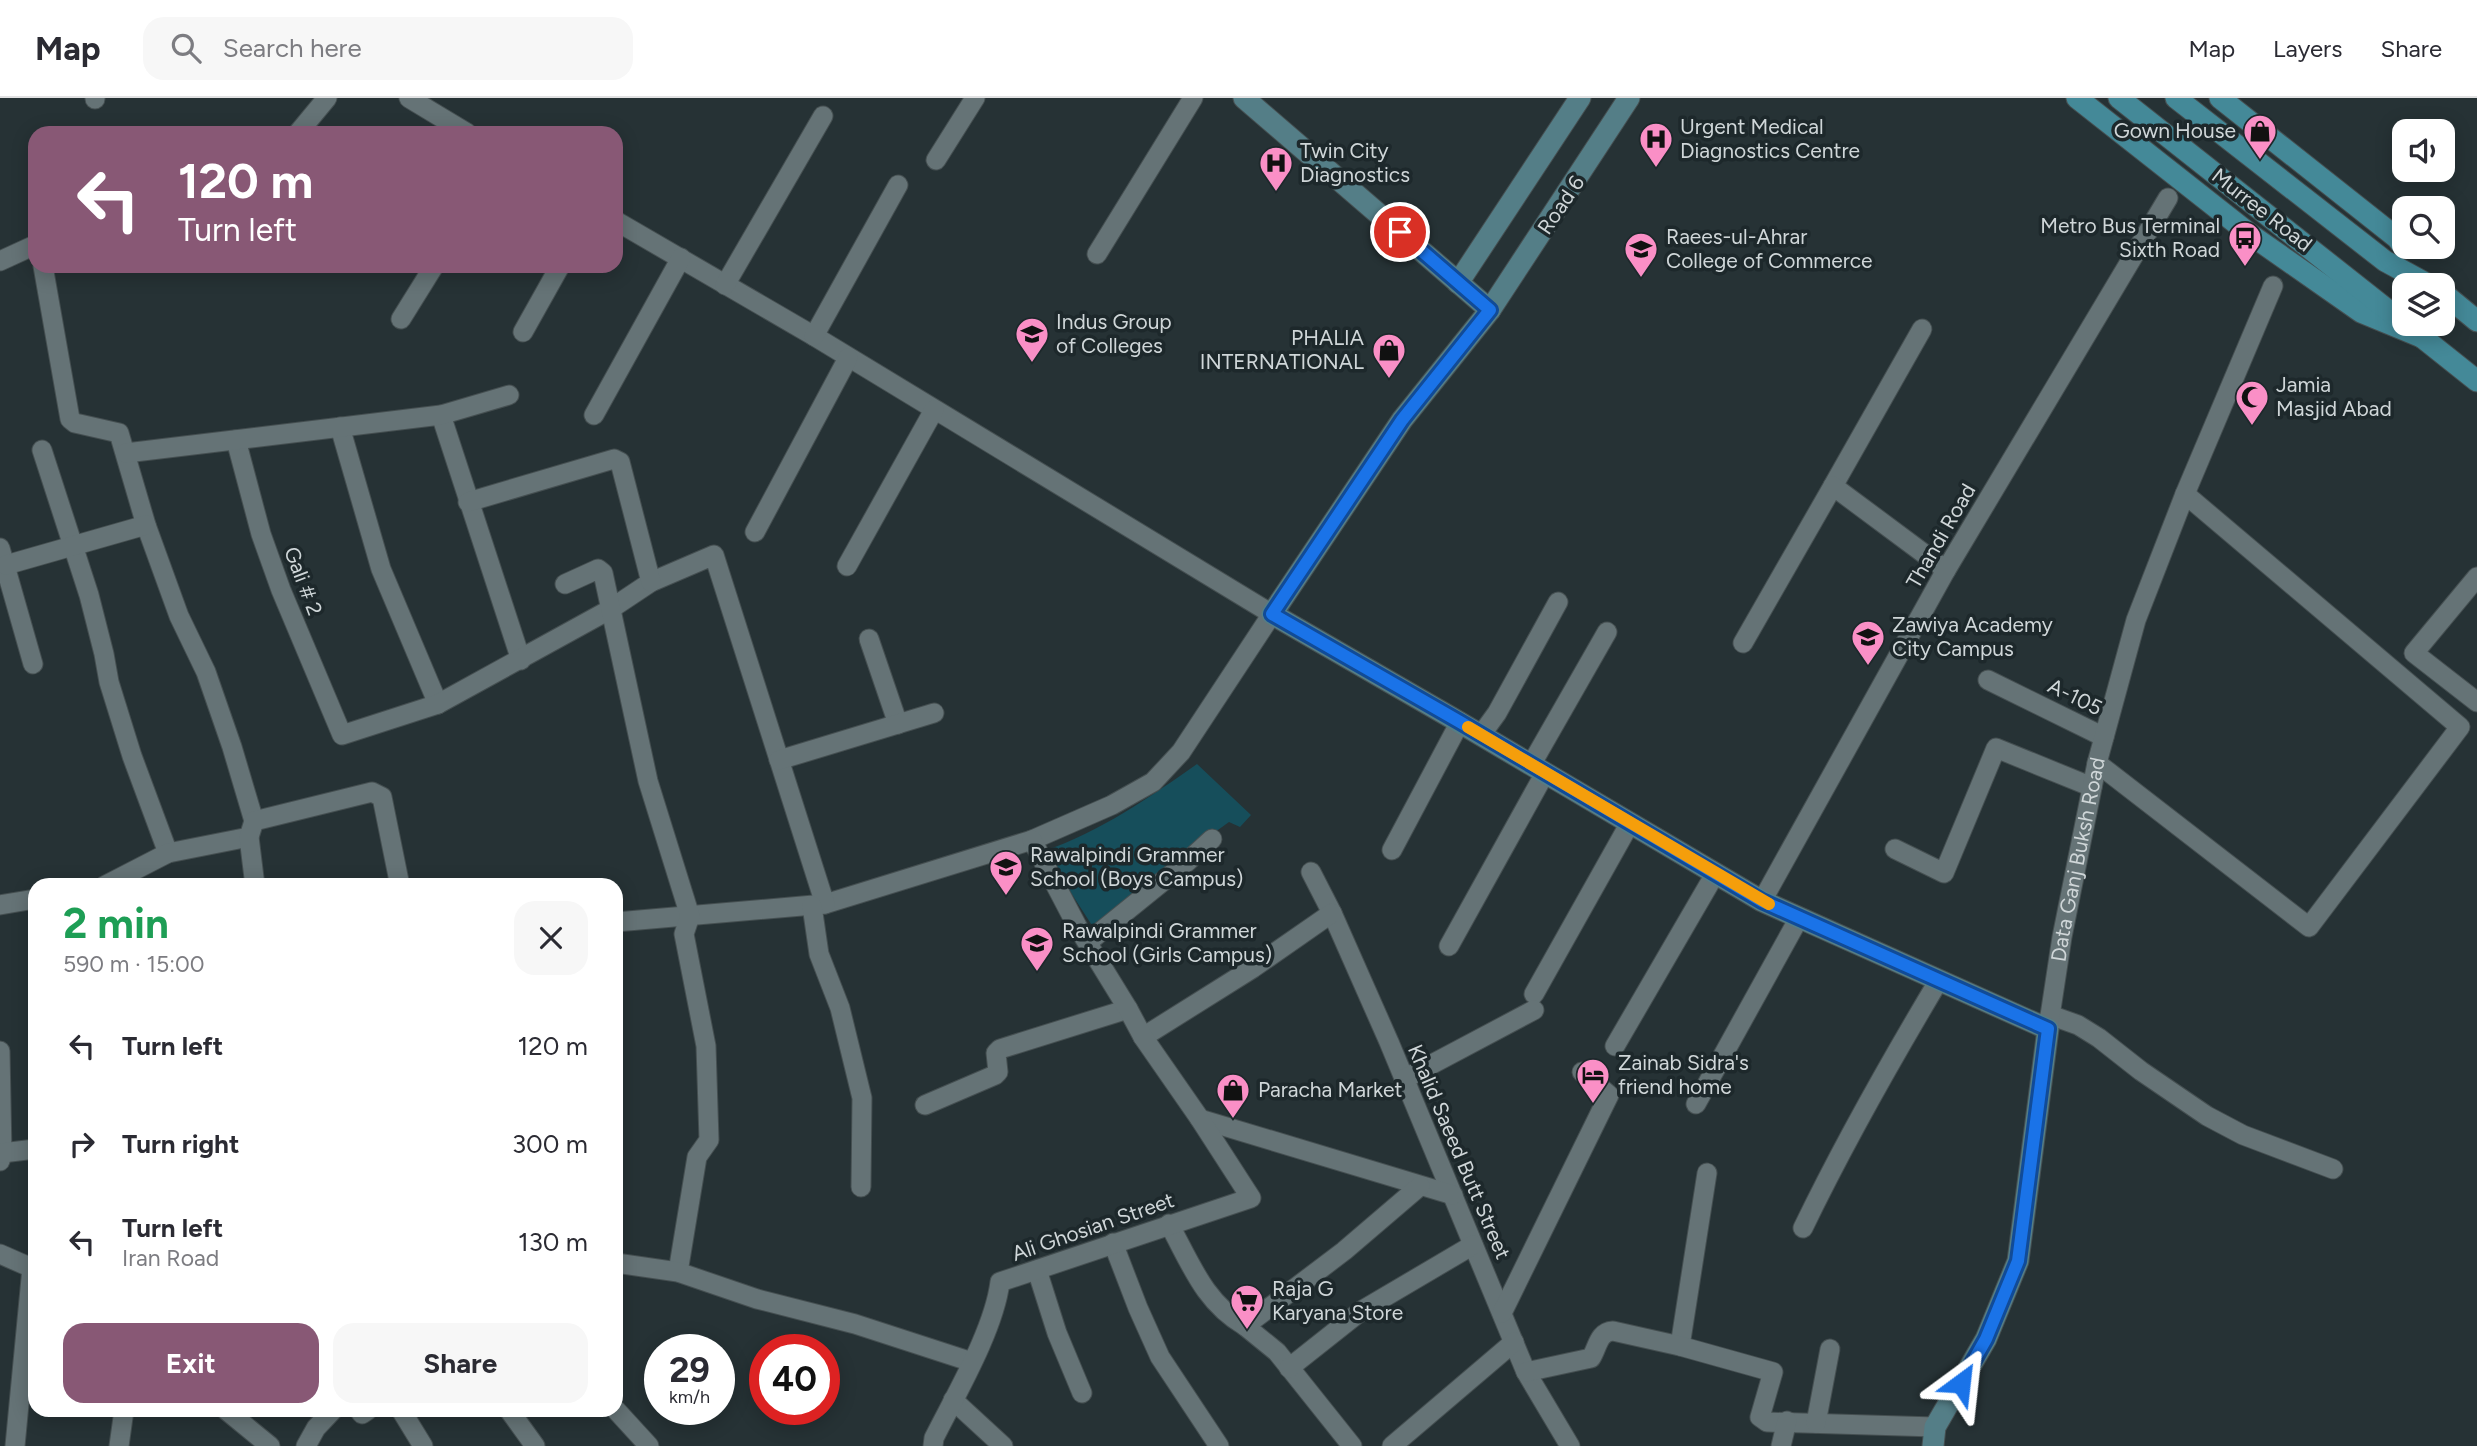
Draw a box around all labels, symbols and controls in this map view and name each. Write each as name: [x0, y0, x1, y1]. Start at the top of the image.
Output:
search box: [143, 17, 633, 80]
text: Map: [35, 29, 101, 68]
icon: search: [167, 29, 205, 67]
text: Search here: [223, 32, 362, 64]
text: Map: [2188, 34, 2235, 63]
text: Layers: [2273, 34, 2342, 63]
text: Share: [2380, 34, 2442, 63]
shop icon: Gown House: [2241, 112, 2279, 161]
place label: Urgent Medical Diagnostics Centre: [1680, 114, 1860, 163]
place label: Gown House: [2114, 118, 2236, 143]
map controls: [2392, 119, 2455, 336]
button: sound: [2392, 119, 2455, 182]
hospital icon: Urgent Medical Diagnostics Centre: [1637, 120, 1675, 169]
place label: Twin City Diagnostics: [1300, 138, 1410, 187]
hospital icon: Twin City Diagnostics: [1257, 144, 1295, 193]
text: 120 m: [178, 151, 313, 210]
icon: left: [63, 154, 154, 245]
street label: Murree Road: [2207, 163, 2317, 256]
street label: Road 6: [1532, 171, 1589, 239]
button: search: [2392, 196, 2455, 259]
pin: [1370, 202, 1430, 262]
text: Turn left: [178, 211, 297, 249]
icon: arrive: [1381, 213, 1419, 251]
place label: Metro Bus Terminal Sixth Road: [2040, 213, 2220, 262]
bus stop icon: Metro Bus Terminal Sixth Road: [2226, 219, 2264, 268]
place label: Raees-ul-Ahrar College of Commerce: [1666, 224, 1873, 273]
school or university icon: Raees-ul-Ahrar College of Commerce: [1622, 230, 1660, 279]
button: layers: [2392, 273, 2455, 336]
place label: Indus Group of Colleges: [1056, 309, 1172, 358]
school or university icon: Indus Group of Colleges: [1013, 315, 1051, 364]
place label: PHALIA INTERNATIONAL: [1200, 325, 1364, 374]
shop icon: PHALIA INTERNATIONAL: [1370, 331, 1408, 380]
place label: Jamia Masjid Abad: [2276, 372, 2392, 421]
mosque icon: Jamia Masjid Abad: [2233, 378, 2271, 427]
street label: Thandi Road: [1901, 479, 1981, 592]
street label: Gali # 2: [279, 543, 328, 619]
place label: Zawiya Academy City Campus: [1892, 612, 2053, 661]
school or university icon: Zawiya Academy City Campus: [1849, 618, 1887, 667]
street label: A-105: [2044, 673, 2106, 720]
street label: Data Ganj Buksh Road: [2045, 755, 2110, 964]
place label: Rawalpindi Grammer School (Boys Campus): [1030, 842, 1243, 891]
school or university icon: Rawalpindi Grammer School (Boys Campus): [987, 848, 1025, 897]
text: 2 min: [63, 898, 169, 949]
button: close: [514, 901, 588, 975]
place label: Rawalpindi Grammer School (Girls Campus): [1062, 918, 1272, 967]
school or university icon: Rawalpindi Grammer School (Girls Campus): [1018, 924, 1056, 973]
text: 590 m · 15:00: [63, 950, 204, 978]
icon: left: [63, 1027, 101, 1065]
text: Turn left: [122, 1030, 223, 1062]
text: 120 m: [518, 1030, 588, 1062]
street label: Khalid Saeed Butt Street: [1403, 1041, 1516, 1263]
place label: Zainab Sidra's friend home: [1618, 1050, 1749, 1099]
hotel icon: Zainab Sidra's friend home: [1574, 1056, 1612, 1105]
shop icon: Paracha Market: [1214, 1071, 1252, 1120]
place label: Paracha Market: [1258, 1077, 1402, 1102]
icon: right: [63, 1125, 101, 1163]
text: Turn right: [122, 1128, 239, 1160]
text: 300 m: [512, 1128, 588, 1160]
street label: Ali Ghosian Street: [1008, 1187, 1177, 1266]
text: Turn left: [122, 1212, 223, 1244]
icon: left: [63, 1223, 101, 1261]
text: 130 m: [518, 1226, 588, 1258]
text: Iran Road: [122, 1244, 219, 1272]
place label: Raja G Karyana Store: [1272, 1276, 1403, 1325]
supermarket icon: Raja G Karyana Store: [1228, 1282, 1266, 1331]
button: Exit: [63, 1323, 319, 1403]
button: Share: [333, 1323, 588, 1403]
speed limit sign: 40: [749, 1334, 840, 1425]
position arrow: [1924, 1346, 1998, 1420]
text: 29: [669, 1349, 710, 1391]
text: km/h: [669, 1386, 710, 1408]

